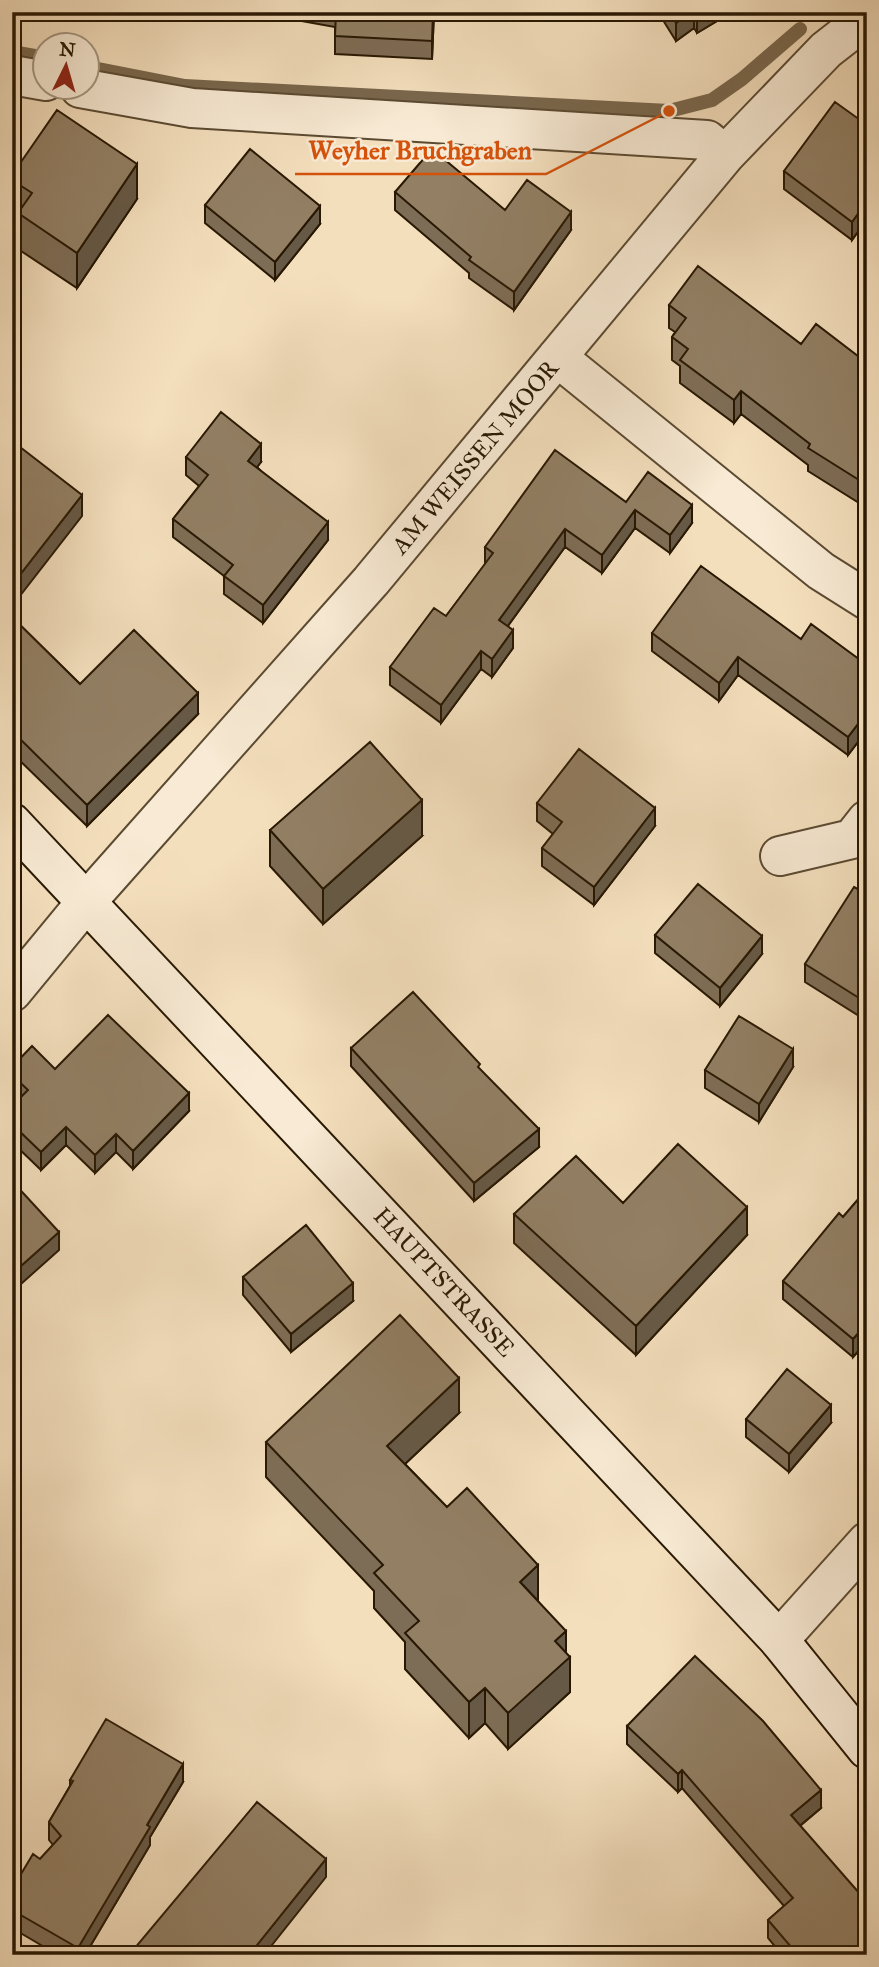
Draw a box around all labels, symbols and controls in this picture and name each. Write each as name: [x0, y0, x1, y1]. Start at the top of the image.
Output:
north arrow: [32, 32, 102, 102]
text: N: [58, 37, 76, 62]
callout: Weyher Bruchgraben: [295, 127, 546, 174]
text: Weyher Bruchgraben: [308, 134, 532, 167]
street label: AM WEISSEN MOOR: [384, 353, 566, 561]
street label: HAUPTSTRASSE: [367, 1201, 521, 1363]

